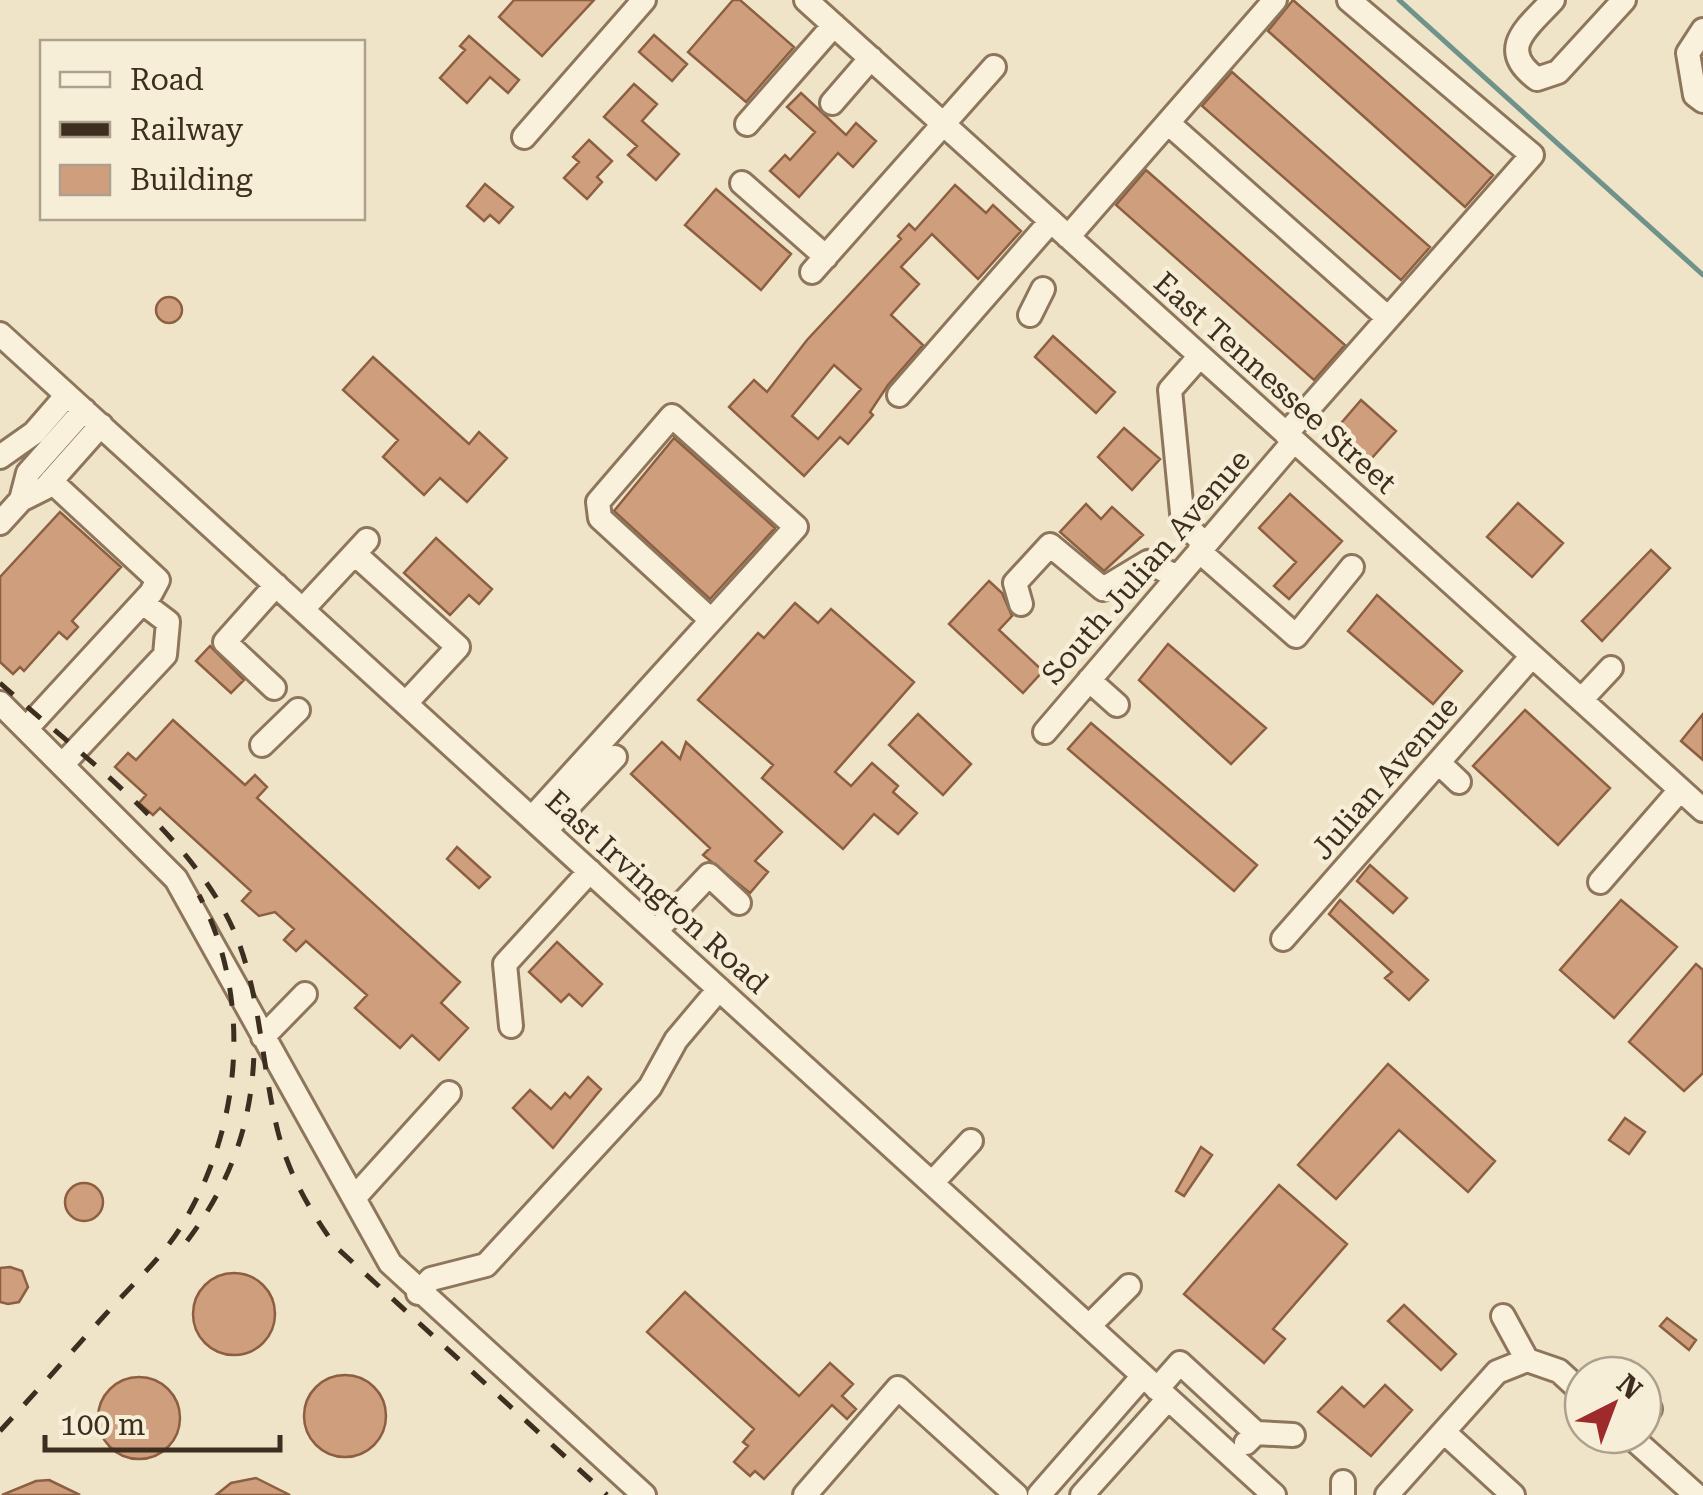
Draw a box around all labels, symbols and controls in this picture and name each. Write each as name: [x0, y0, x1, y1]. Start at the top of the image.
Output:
legend: [40, 40, 365, 220]
text: Road: [130, 62, 204, 97]
text: Railway: [130, 112, 244, 147]
text: Building: [130, 162, 253, 197]
street label: East Tennessee Street: [1147, 265, 1403, 500]
street label: South Julian Avenue: [1034, 442, 1257, 691]
street label: Julian Avenue: [1304, 689, 1465, 866]
street label: East Irvington Road: [539, 783, 776, 1001]
north arrow: [1563, 1355, 1663, 1455]
text: N: [1610, 1367, 1648, 1406]
scale bar: [45, 1390, 280, 1452]
text: 100 m: [60, 1407, 145, 1442]

